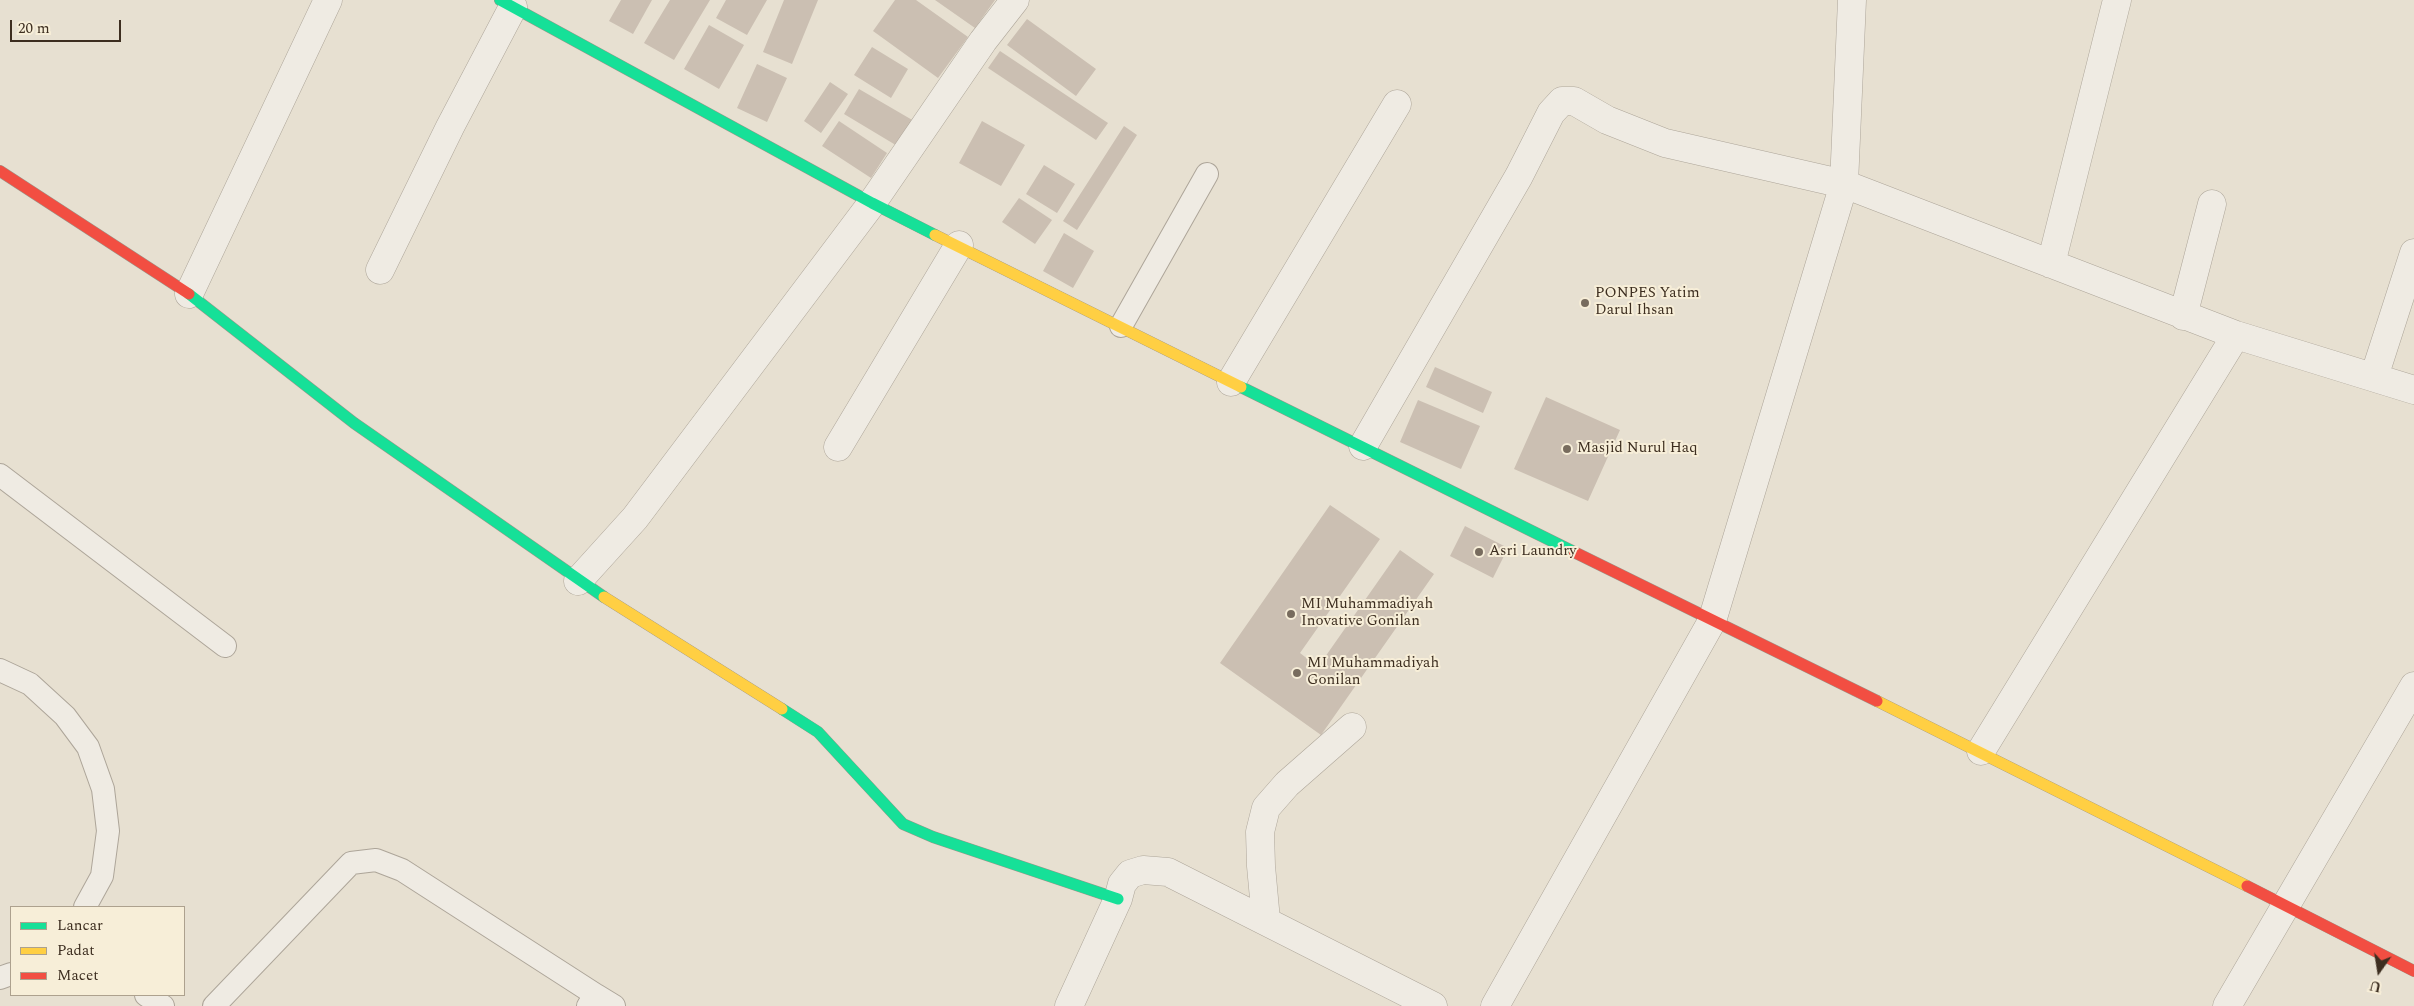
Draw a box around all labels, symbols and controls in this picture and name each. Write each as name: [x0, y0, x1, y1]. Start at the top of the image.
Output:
scale bar: [12, 10, 124, 42]
text: 20 m: [18, 17, 50, 40]
place label: PONPES Yatim Darul Ihsan: [1595, 285, 1700, 320]
marker: PONPES Yatim Darul Ihsan: [1579, 297, 1591, 309]
place label: Masjid Nurul Haq: [1577, 440, 1698, 458]
marker: Masjid Nurul Haq: [1561, 443, 1573, 455]
place label: Asri Laundry: [1489, 543, 1576, 561]
marker: Asri Laundry: [1473, 546, 1485, 558]
place label: MI Muhammadiyah Inovative Gonilan: [1301, 596, 1433, 631]
marker: MI Muhammadiyah Inovative Gonilan: [1285, 608, 1297, 620]
place label: MI Muhammadiyah Gonilan: [1307, 655, 1439, 690]
marker: MI Muhammadiyah Gonilan: [1291, 667, 1303, 679]
legend: [10, 906, 185, 996]
text: Lancar: [57, 914, 103, 937]
text: Padat: [57, 939, 95, 962]
north arrow: [2354, 946, 2404, 996]
text: Macet: [57, 964, 98, 987]
text: U: [2367, 975, 2384, 998]

